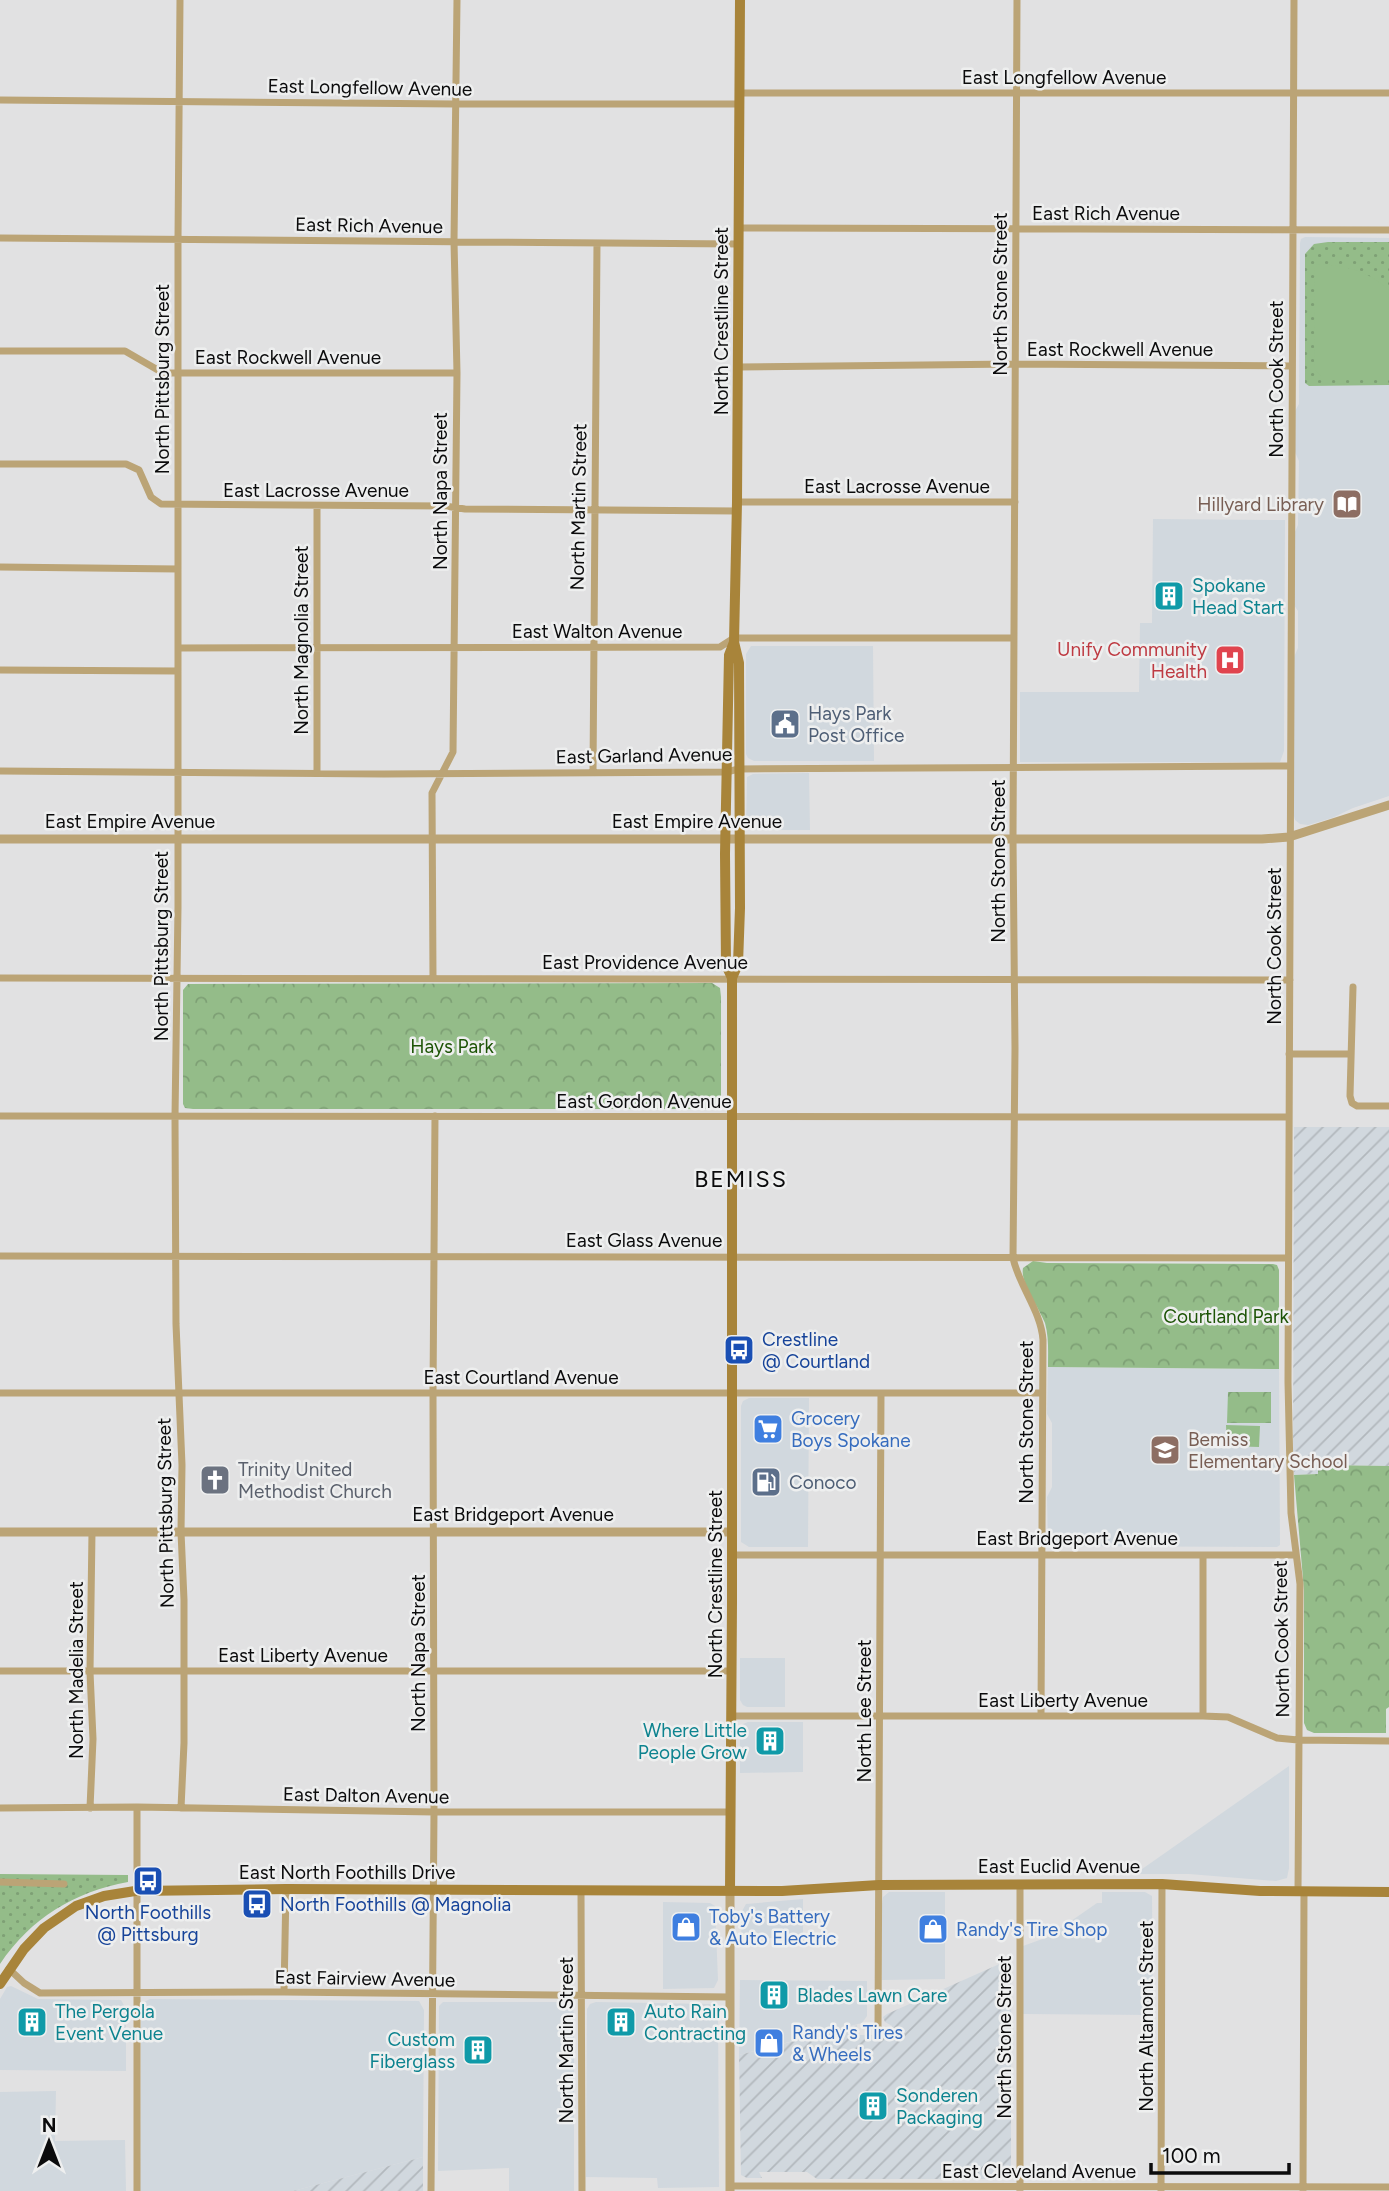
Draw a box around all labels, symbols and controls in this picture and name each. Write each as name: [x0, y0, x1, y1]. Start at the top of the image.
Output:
street label: East Longfellow Avenue: [962, 66, 1166, 89]
street label: East Longfellow Avenue: [267, 74, 472, 101]
street label: East Rich Avenue: [1032, 202, 1180, 225]
street label: North Stone Street: [989, 212, 1012, 376]
street label: East Rich Avenue: [295, 213, 443, 238]
street label: North Crestline Street: [710, 227, 733, 415]
street label: North Pittsburg Street: [151, 284, 174, 474]
street label: North Cook Street: [1265, 300, 1288, 458]
street label: East Rockwell Avenue: [1027, 338, 1213, 361]
street label: East Rockwell Avenue: [195, 346, 381, 369]
street label: North Napa Street: [429, 412, 452, 570]
street label: North Martin Street: [566, 423, 591, 591]
street label: East Lacrosse Avenue: [804, 475, 990, 498]
street label: East Lacrosse Avenue: [223, 479, 409, 502]
library icon: Hillyard Library: [1330, 487, 1364, 521]
place label: Hillyard Library: [1197, 493, 1324, 516]
street label: North Magnolia Street: [290, 545, 313, 735]
place label: Spokane Head Start: [1192, 574, 1284, 619]
building icon: Spokane Head Start: [1152, 579, 1186, 613]
street label: East Walton Avenue: [512, 620, 682, 643]
place label: Unify Community Health: [1057, 638, 1207, 683]
hospital icon: Unify Community Health: [1213, 643, 1247, 677]
place label: Hays Park Post Office: [808, 702, 904, 747]
public building icon: Hays Park Post Office: [768, 707, 802, 741]
street label: East Garland Avenue: [555, 742, 733, 769]
street label: North Stone Street: [987, 779, 1010, 943]
street label: East Empire Avenue: [45, 810, 215, 833]
street label: East Empire Avenue: [612, 810, 782, 833]
street label: North Pittsburg Street: [150, 851, 173, 1041]
street label: North Cook Street: [1263, 867, 1286, 1025]
street label: East Providence Avenue: [542, 951, 748, 974]
park label: Hays Park: [410, 1035, 495, 1058]
street label: East Gordon Avenue: [556, 1090, 732, 1113]
district label: BEMISS: [694, 1165, 788, 1193]
street label: East Glass Avenue: [566, 1229, 722, 1252]
park label: Courtland Park: [1163, 1305, 1289, 1328]
place label: Crestline @ Courtland: [762, 1328, 870, 1373]
bus stop icon: Crestline @ Courtland: [722, 1333, 756, 1367]
street label: North Stone Street: [1015, 1340, 1038, 1504]
street label: East Courtland Avenue: [423, 1366, 619, 1389]
place label: Grocery Boys Spokane: [791, 1407, 911, 1452]
supermarket icon: Grocery Boys Spokane: [751, 1412, 785, 1446]
street label: North Pittsburg Street: [152, 1418, 179, 1608]
place label: Bemiss Elementary School: [1188, 1428, 1348, 1473]
school or university icon: Bemiss Elementary School: [1148, 1433, 1182, 1467]
place label: Trinity United Methodist Church: [238, 1458, 392, 1503]
church icon: Trinity United Methodist Church: [198, 1463, 232, 1497]
fuel station icon: Conoco: [749, 1465, 783, 1499]
place label: Conoco: [789, 1471, 857, 1494]
street label: North Crestline Street: [704, 1490, 727, 1678]
street label: East Bridgeport Avenue: [412, 1503, 614, 1526]
street label: East Bridgeport Avenue: [976, 1527, 1178, 1550]
street label: North Cook Street: [1269, 1560, 1294, 1718]
street label: North Napa Street: [407, 1574, 430, 1732]
street label: North Madelia Street: [65, 1581, 88, 1759]
street label: North Lee Street: [853, 1639, 876, 1783]
street label: East Liberty Avenue: [218, 1644, 388, 1667]
street label: East Liberty Avenue: [978, 1689, 1148, 1712]
place label: Where Little People Grow: [638, 1719, 747, 1764]
building icon: Where Little People Grow: [753, 1724, 787, 1758]
street label: East Dalton Avenue: [283, 1783, 449, 1808]
street label: East Euclid Avenue: [978, 1855, 1140, 1878]
street label: East North Foothills Drive: [239, 1861, 455, 1884]
bus stop icon: North Foothills @ Pittsburg: [131, 1864, 165, 1898]
bus stop icon: North Foothills @ Magnolia: [240, 1887, 274, 1921]
place label: North Foothills @ Magnolia: [280, 1893, 511, 1916]
place label: North Foothills @ Pittsburg: [85, 1901, 211, 1946]
place label: Toby's Battery & Auto Electric: [709, 1905, 837, 1950]
shop icon: Toby's Battery & Auto Electric: [669, 1910, 703, 1944]
shop icon: Randy's Tire Shop: [916, 1912, 950, 1946]
place label: Randy's Tire Shop: [956, 1918, 1108, 1941]
street label: North Altamont Street: [1135, 1920, 1158, 2112]
street label: North Stone Street: [993, 1955, 1016, 2119]
street label: North Martin Street: [555, 1957, 578, 2123]
street label: East Fairview Avenue: [274, 1965, 456, 1992]
building icon: Blades Lawn Care: [757, 1978, 791, 2012]
place label: Blades Lawn Care: [797, 1984, 947, 2007]
place label: The Pergola Event Venue: [55, 2000, 163, 2045]
place label: Auto Rain Contracting: [644, 2000, 746, 2045]
building icon: The Pergola Event Venue: [15, 2005, 49, 2039]
building icon: Auto Rain Contracting: [604, 2005, 638, 2039]
place label: Randy's Tires & Wheels: [792, 2021, 903, 2066]
shop icon: Randy's Tires & Wheels: [752, 2026, 786, 2060]
place label: Custom Fiberglass: [370, 2028, 455, 2073]
building icon: Custom Fiberglass: [461, 2033, 495, 2067]
place label: Sonderen Packaging: [896, 2084, 983, 2129]
building icon: Sonderen Packaging: [856, 2089, 890, 2123]
north arrow: [14, 2107, 84, 2177]
text: N: [42, 2114, 56, 2137]
scale bar: [1151, 2132, 1289, 2176]
text: 100 m: [1162, 2143, 1221, 2168]
street label: East Cleveland Avenue: [942, 2160, 1136, 2183]

